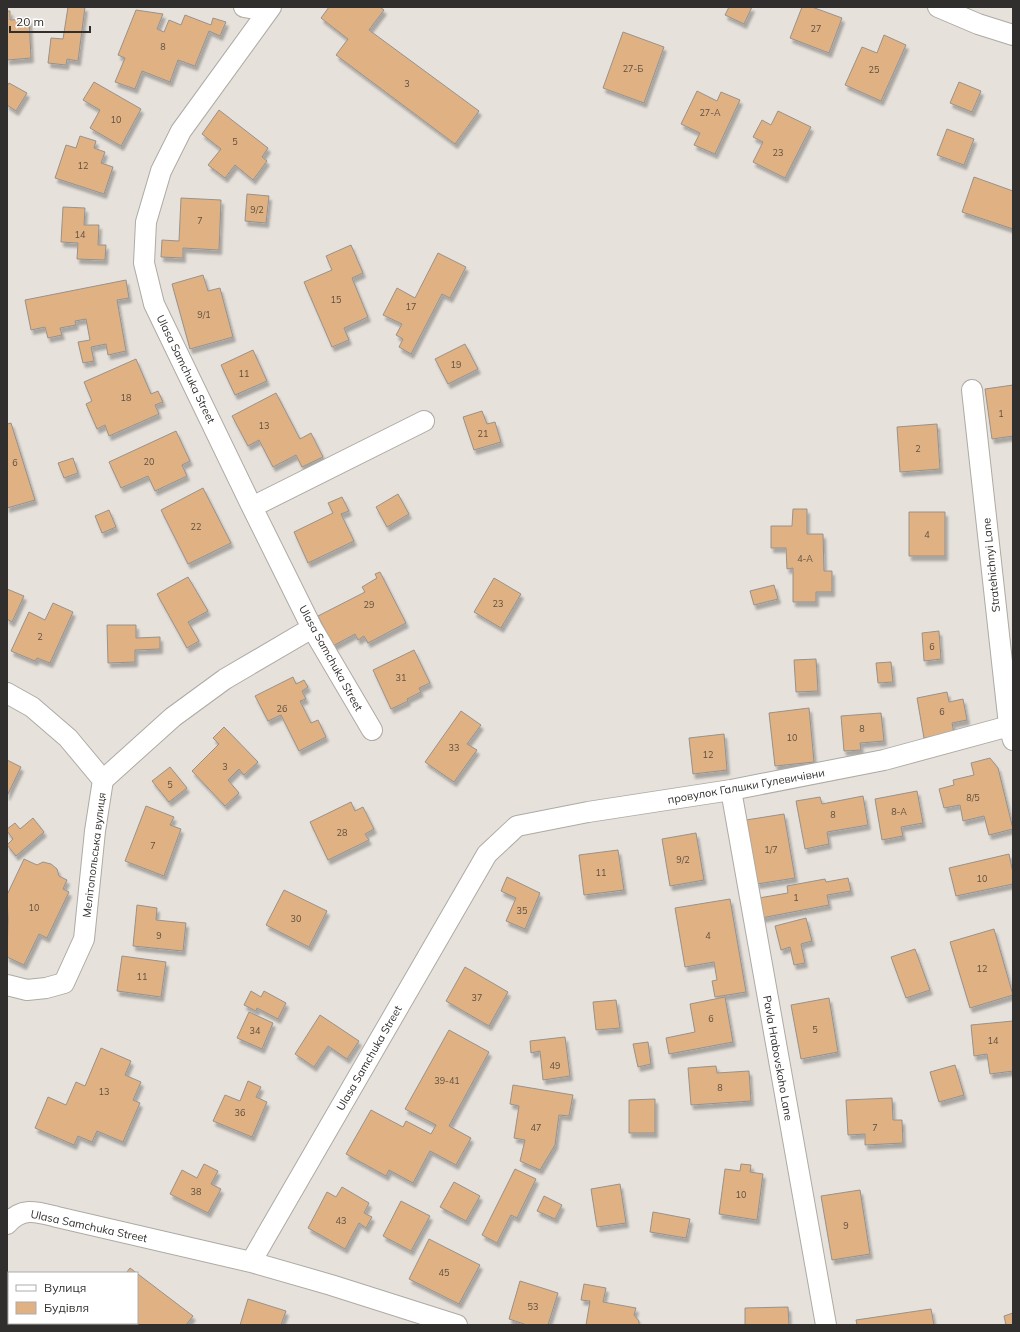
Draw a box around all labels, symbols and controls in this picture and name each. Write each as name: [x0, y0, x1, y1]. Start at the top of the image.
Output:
scale bar: [10, 8, 90, 34]
text: 20 m: [16, 14, 44, 29]
house number: 27: [811, 23, 821, 34]
house number: 8: [160, 41, 166, 52]
house number: 27-Б: [623, 63, 643, 74]
house number: 25: [869, 64, 880, 75]
house number: 3: [404, 78, 410, 89]
house number: 27-А: [699, 107, 721, 118]
house number: 10: [111, 114, 121, 125]
house number: 5: [232, 136, 238, 147]
house number: 23: [773, 147, 783, 158]
house number: 12: [78, 160, 88, 171]
house number: 9/2: [250, 204, 264, 215]
house number: 7: [197, 215, 203, 226]
house number: 14: [75, 229, 86, 240]
house number: 15: [331, 294, 342, 305]
house number: 17: [406, 301, 416, 312]
house number: 9/1: [197, 309, 211, 320]
street label: Ulasa Samchuka Street: [154, 312, 218, 426]
house number: 19: [451, 359, 461, 370]
house number: 11: [239, 368, 249, 379]
house number: 18: [121, 392, 131, 403]
house number: 1: [998, 408, 1004, 419]
house number: 13: [259, 420, 269, 431]
house number: 21: [478, 428, 488, 439]
house number: 2: [915, 443, 921, 454]
house number: 20: [144, 456, 154, 467]
house number: 6: [12, 457, 18, 468]
street label: Stratehichnyi Lane: [979, 517, 1003, 613]
house number: 22: [191, 521, 201, 532]
house number: 4: [924, 529, 930, 540]
house number: 4-А: [797, 553, 813, 564]
house number: 23: [493, 598, 503, 609]
house number: 29: [364, 599, 374, 610]
street label: Ulasa Samchuka Street: [296, 603, 366, 714]
house number: 2: [37, 631, 43, 642]
house number: 6: [929, 641, 935, 652]
house number: 31: [396, 672, 406, 683]
house number: 26: [277, 703, 287, 714]
house number: 6: [939, 706, 945, 717]
house number: 8: [859, 723, 865, 734]
house number: 10: [787, 732, 797, 743]
house number: 33: [449, 742, 459, 753]
house number: 12: [703, 749, 713, 760]
house number: 3: [222, 761, 228, 772]
street label: провулок Галшки Гулевичівни: [666, 765, 826, 807]
house number: 5: [167, 779, 173, 790]
street label: Мелітопольська вулиця: [79, 792, 109, 918]
house number: 8/5: [966, 792, 980, 803]
house number: 8-А: [891, 806, 907, 817]
house number: 8: [830, 809, 836, 820]
house number: 28: [337, 827, 347, 838]
house number: 7: [150, 840, 156, 851]
house number: 1/7: [764, 844, 778, 855]
house number: 9/2: [676, 854, 690, 865]
house number: 11: [596, 867, 606, 878]
house number: 10: [977, 873, 987, 884]
house number: 1: [793, 892, 799, 903]
house number: 10: [29, 902, 39, 913]
house number: 35: [517, 905, 528, 916]
house number: 30: [291, 913, 301, 924]
house number: 9: [156, 930, 162, 941]
house number: 4: [705, 930, 711, 941]
house number: 12: [977, 963, 987, 974]
house number: 11: [137, 971, 147, 982]
house number: 37: [472, 992, 482, 1003]
street label: Pavla Hrabovskoho Lane: [760, 994, 796, 1122]
street label: Ulasa Samchuka Street: [333, 1003, 405, 1113]
house number: 6: [708, 1013, 714, 1024]
house number: 5: [812, 1024, 818, 1035]
house number: 34: [250, 1025, 261, 1036]
house number: 14: [988, 1035, 999, 1046]
house number: 49: [550, 1060, 560, 1071]
house number: 39-41: [434, 1075, 460, 1086]
house number: 8: [717, 1082, 723, 1093]
house number: 13: [99, 1086, 109, 1097]
house number: 36: [235, 1107, 245, 1118]
house number: 47: [531, 1122, 541, 1133]
house number: 7: [872, 1122, 878, 1133]
house number: 38: [191, 1186, 201, 1197]
house number: 10: [736, 1189, 746, 1200]
street label: Ulasa Samchuka Street: [29, 1207, 149, 1245]
house number: 43: [336, 1215, 346, 1226]
house number: 9: [843, 1220, 849, 1231]
house number: 45: [439, 1267, 450, 1278]
legend: [8, 1272, 138, 1324]
text: Вулиця: [44, 1280, 86, 1295]
text: Будівля: [44, 1300, 89, 1315]
house number: 53: [528, 1301, 538, 1312]

